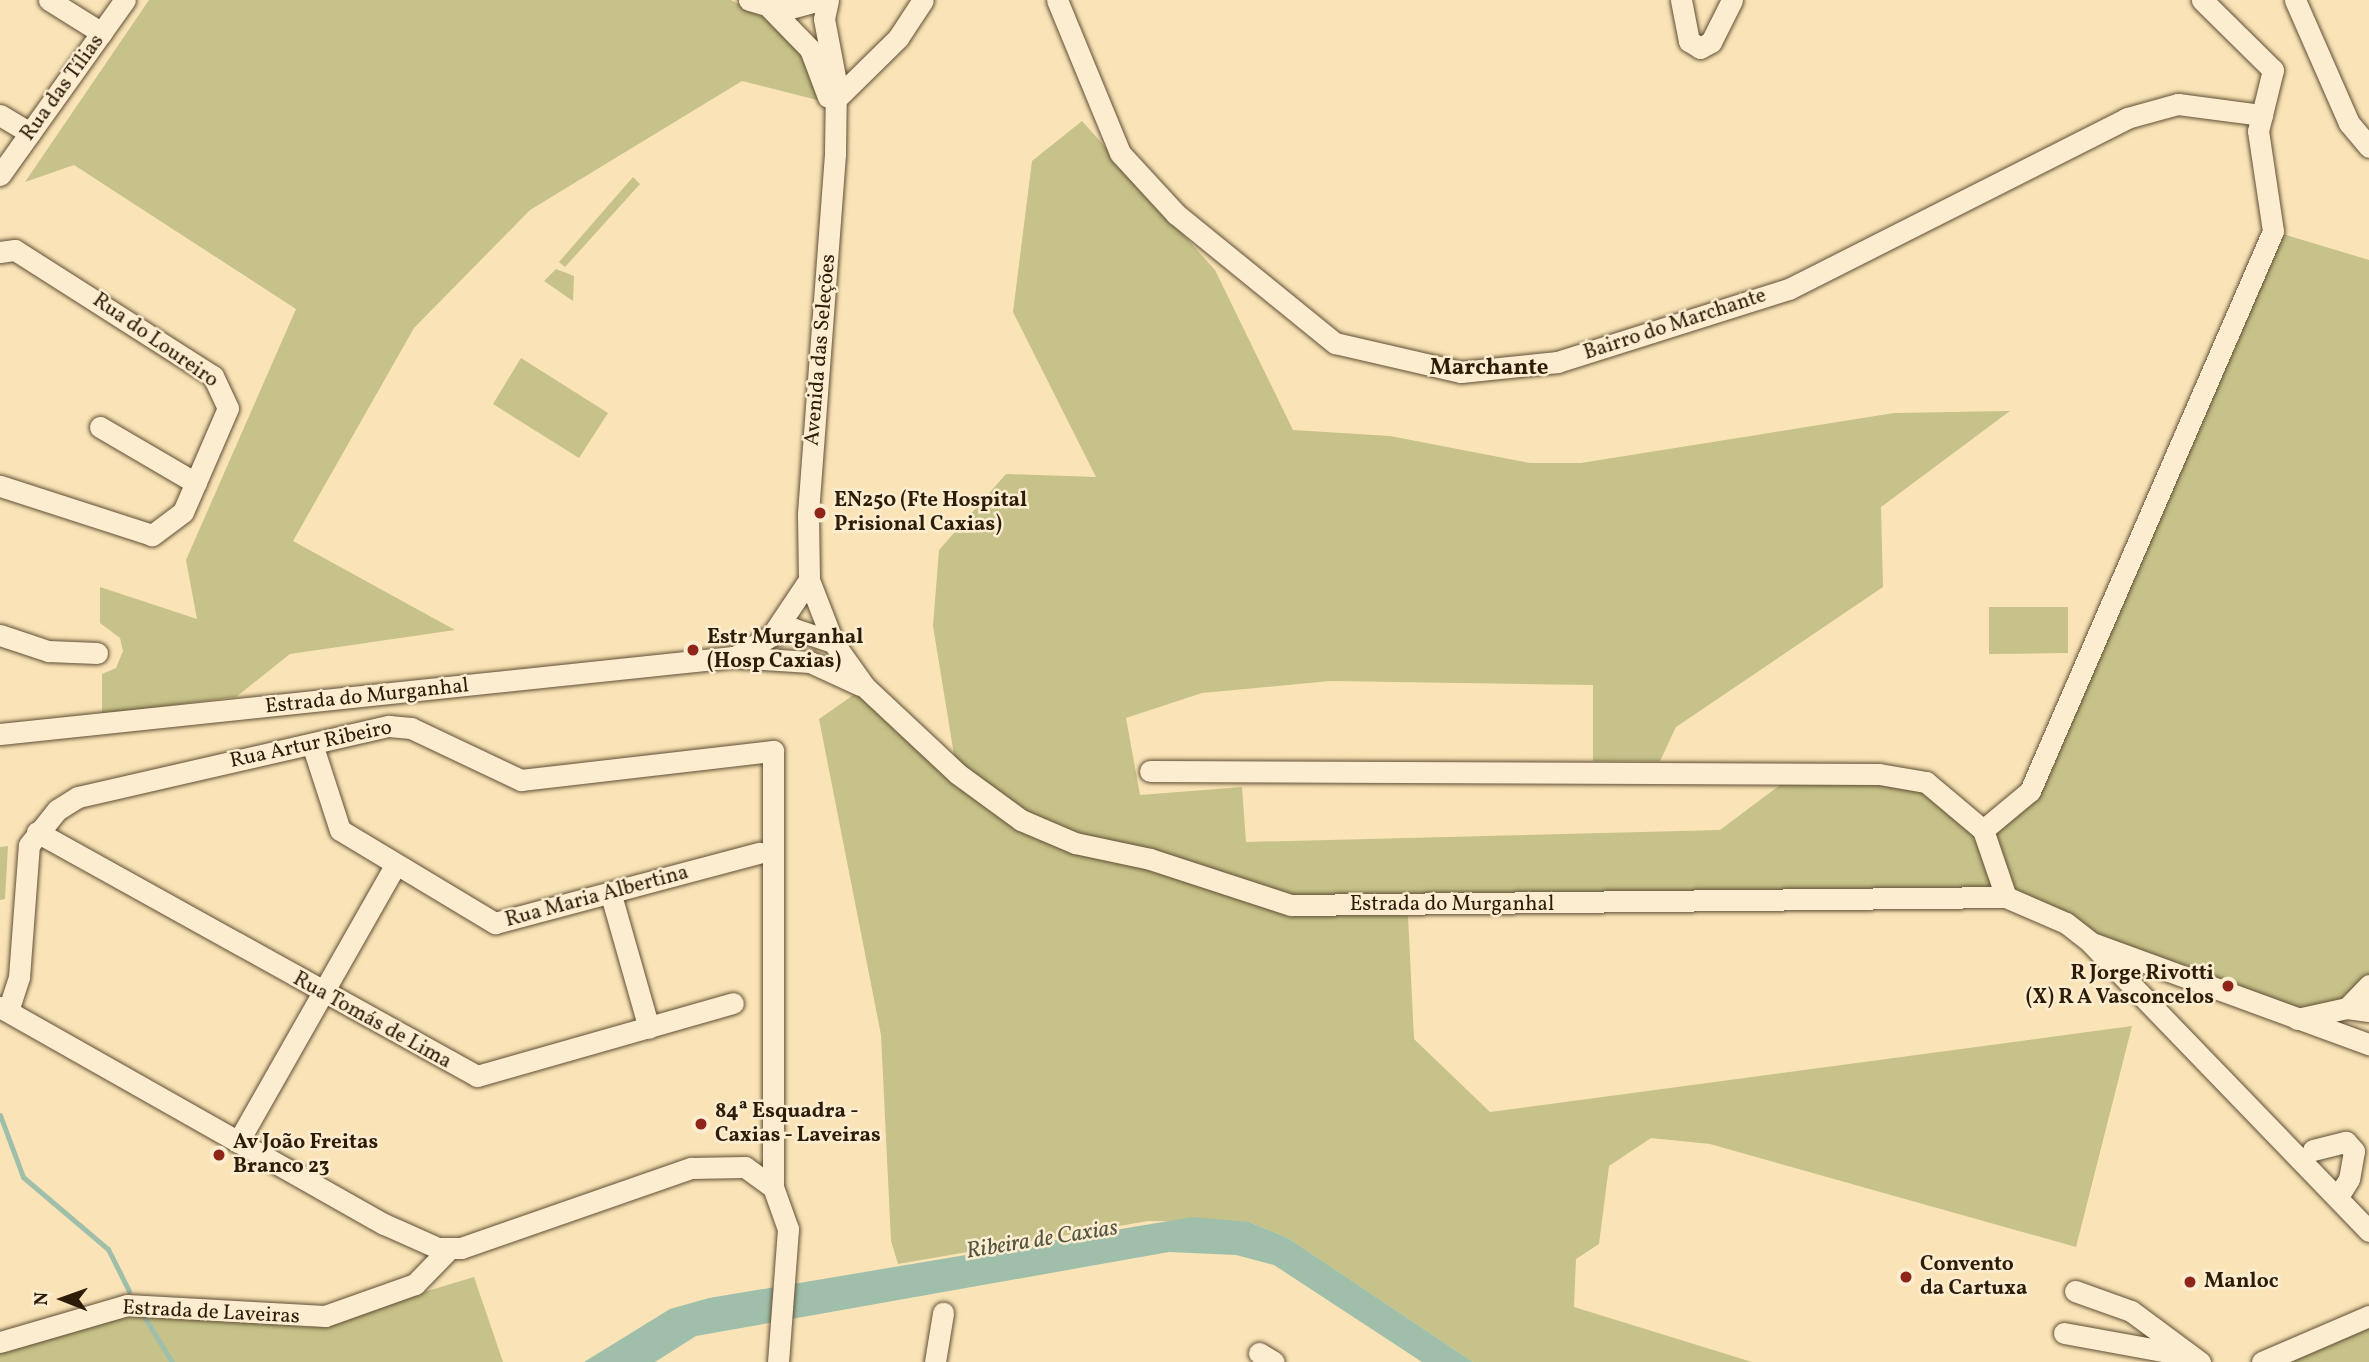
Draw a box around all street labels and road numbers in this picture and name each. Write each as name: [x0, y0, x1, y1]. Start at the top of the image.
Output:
street label: Rua das Tílias: [16, 30, 110, 146]
street label: Avenida das Seleções: [800, 253, 842, 447]
street label: Bairro do Marchante: [1581, 284, 1769, 366]
street label: Rua do Loureiro: [87, 288, 223, 394]
street label: Estrada do Murganhal: [264, 674, 470, 720]
street label: Rua Artur Ribeiro: [228, 716, 394, 774]
street label: Rua Maria Albertina: [503, 860, 691, 934]
street label: Estrada do Murganhal: [1350, 892, 1554, 918]
street label: Rua Tomás de Lima: [288, 967, 456, 1075]
street label: Estrada de Laveiras: [122, 1296, 300, 1330]

